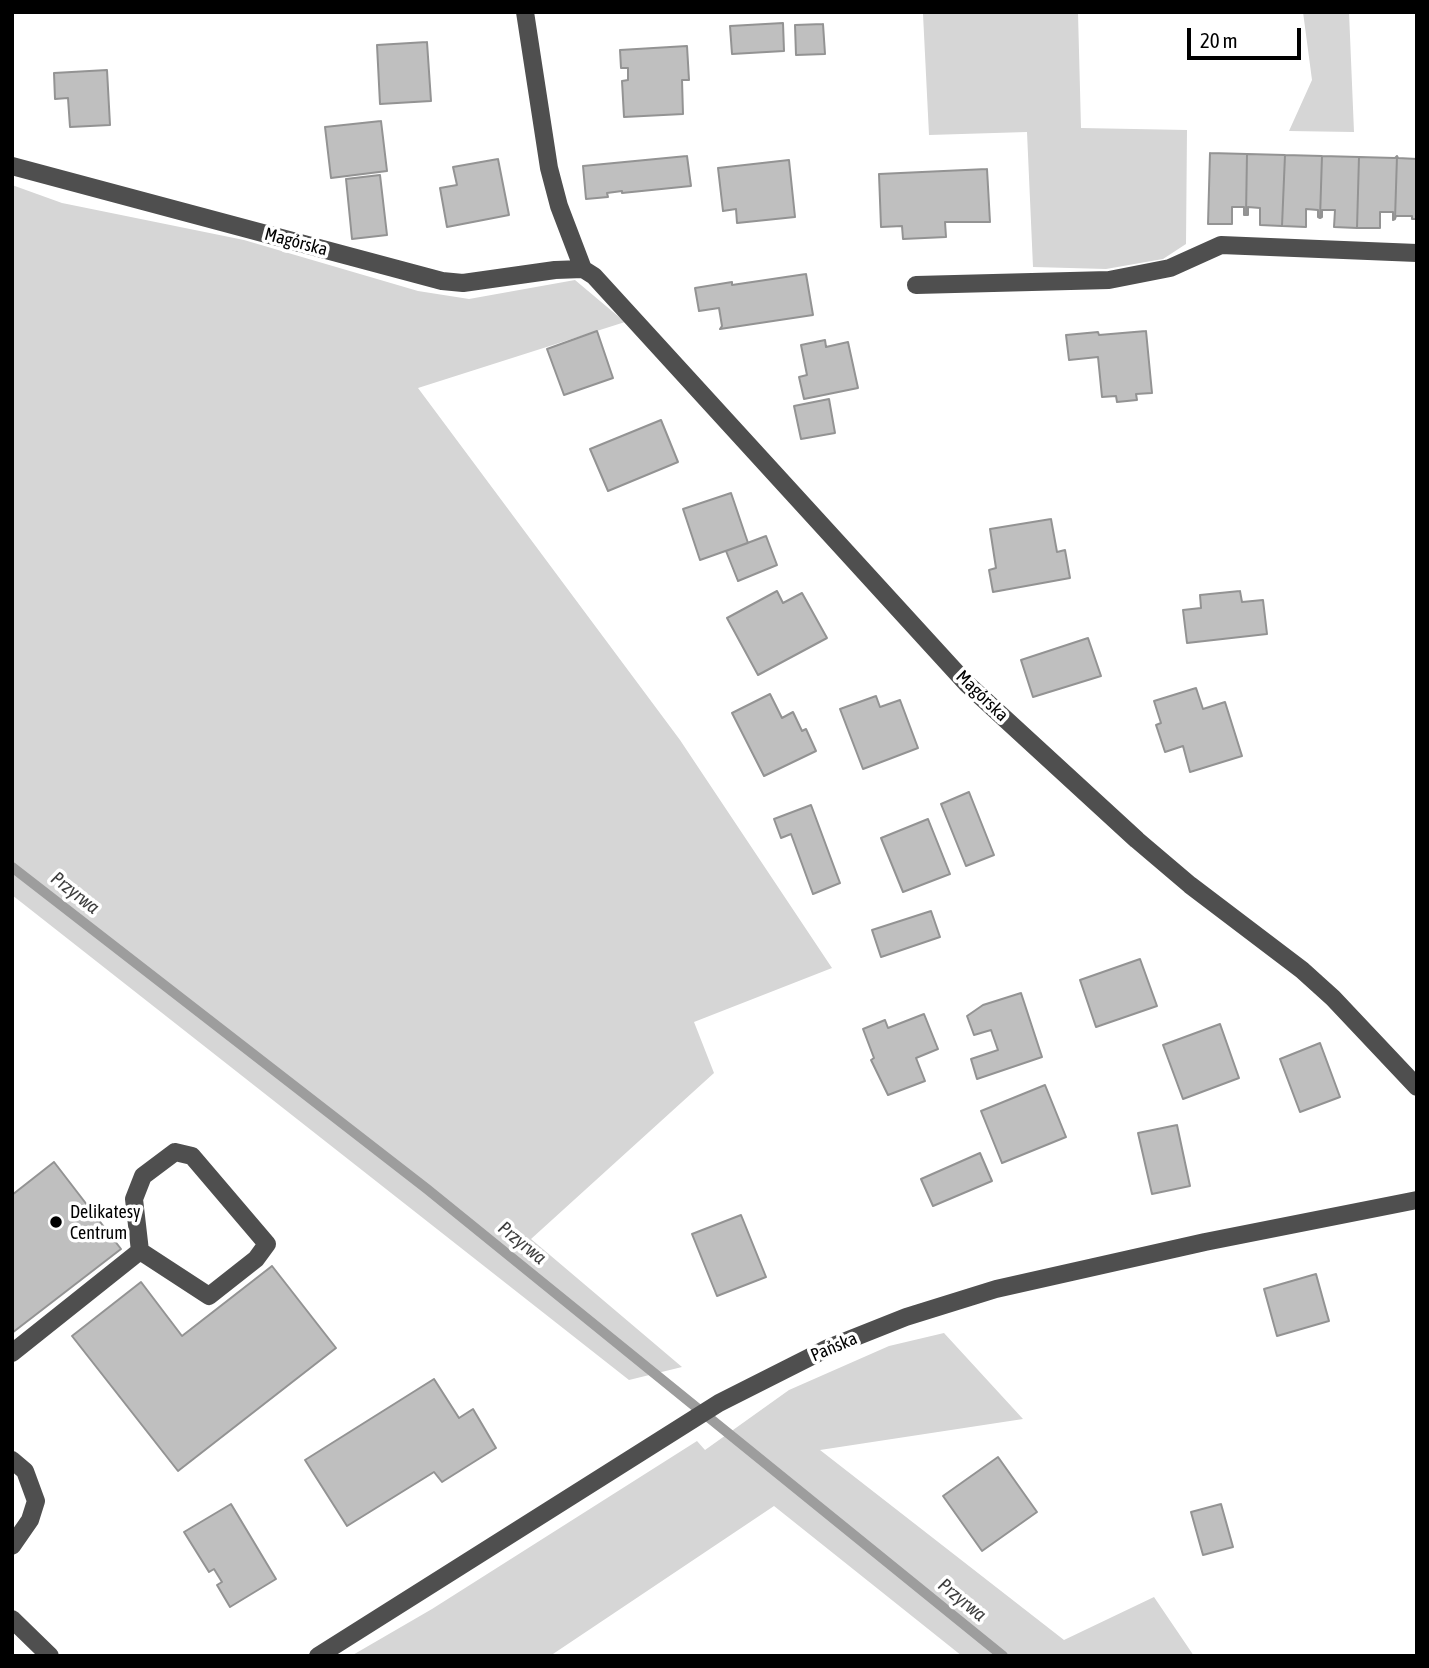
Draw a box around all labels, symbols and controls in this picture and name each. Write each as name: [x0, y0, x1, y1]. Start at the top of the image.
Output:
scale bar: [1191, 14, 1305, 58]
text: 20 m: [1200, 28, 1238, 52]
street label: Magórska: [262, 223, 330, 261]
street label: Magórska: [951, 666, 1013, 726]
water label: Przyrwa: [46, 867, 104, 919]
place label: Delikatesy Centrum: [70, 1201, 140, 1244]
marker: Delikatesy Centrum: [48, 1214, 64, 1230]
water label: Przyrwa: [493, 1217, 551, 1269]
street label: Pańska: [808, 1328, 860, 1366]
water label: Przyrwa: [933, 1574, 991, 1626]

